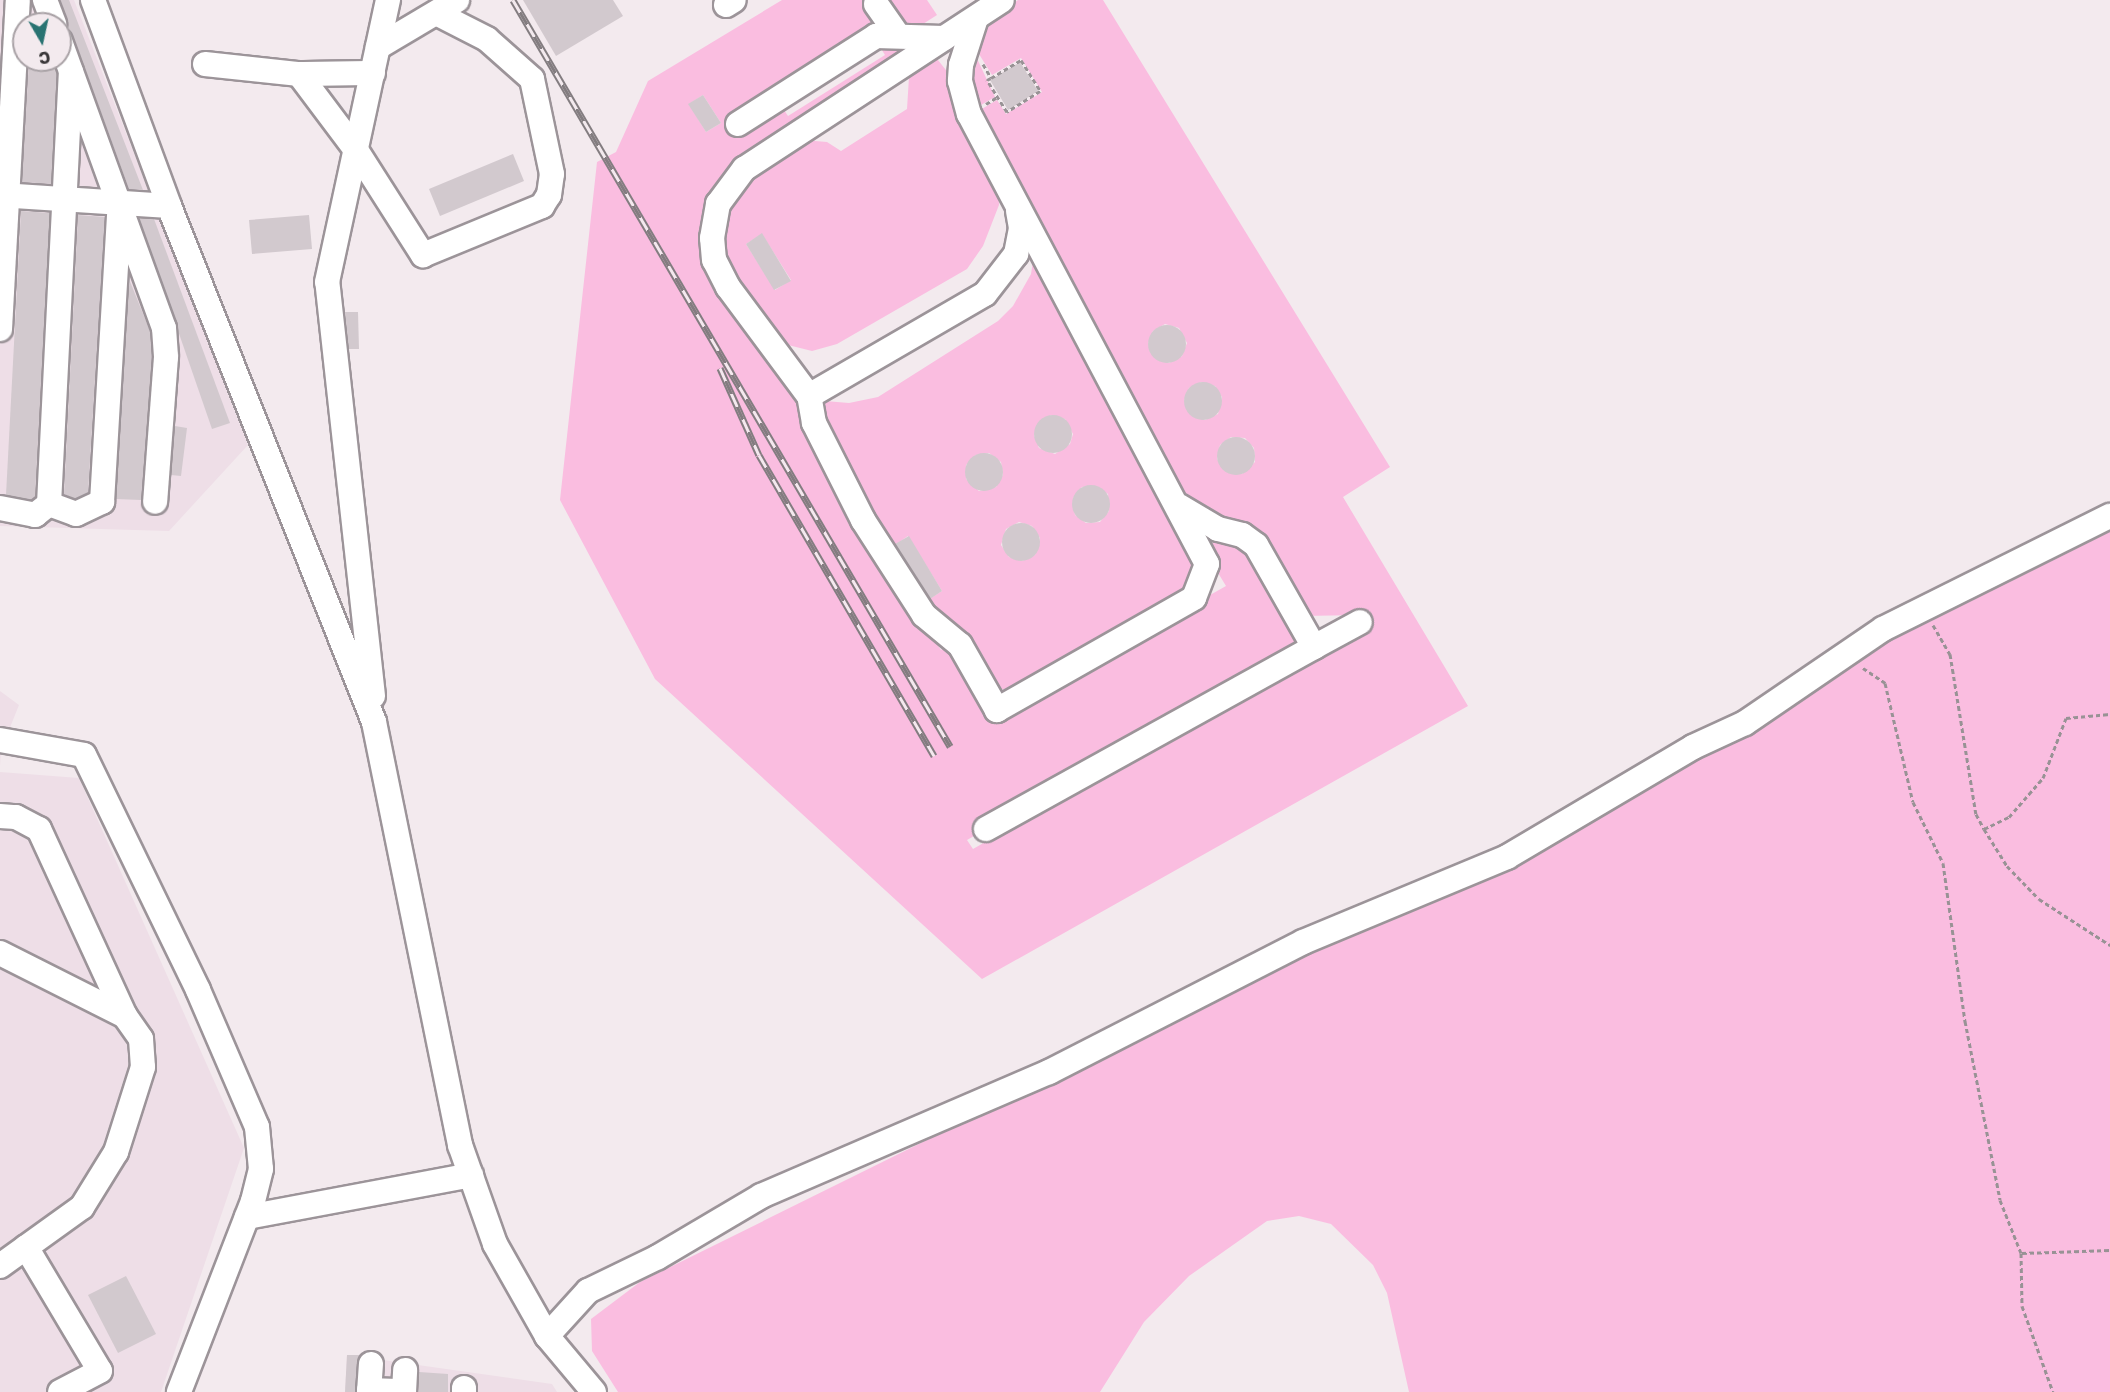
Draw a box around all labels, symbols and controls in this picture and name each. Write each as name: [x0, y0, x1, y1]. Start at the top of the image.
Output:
north arrow: [12, 12, 72, 72]
text: С: [37, 47, 52, 69]

